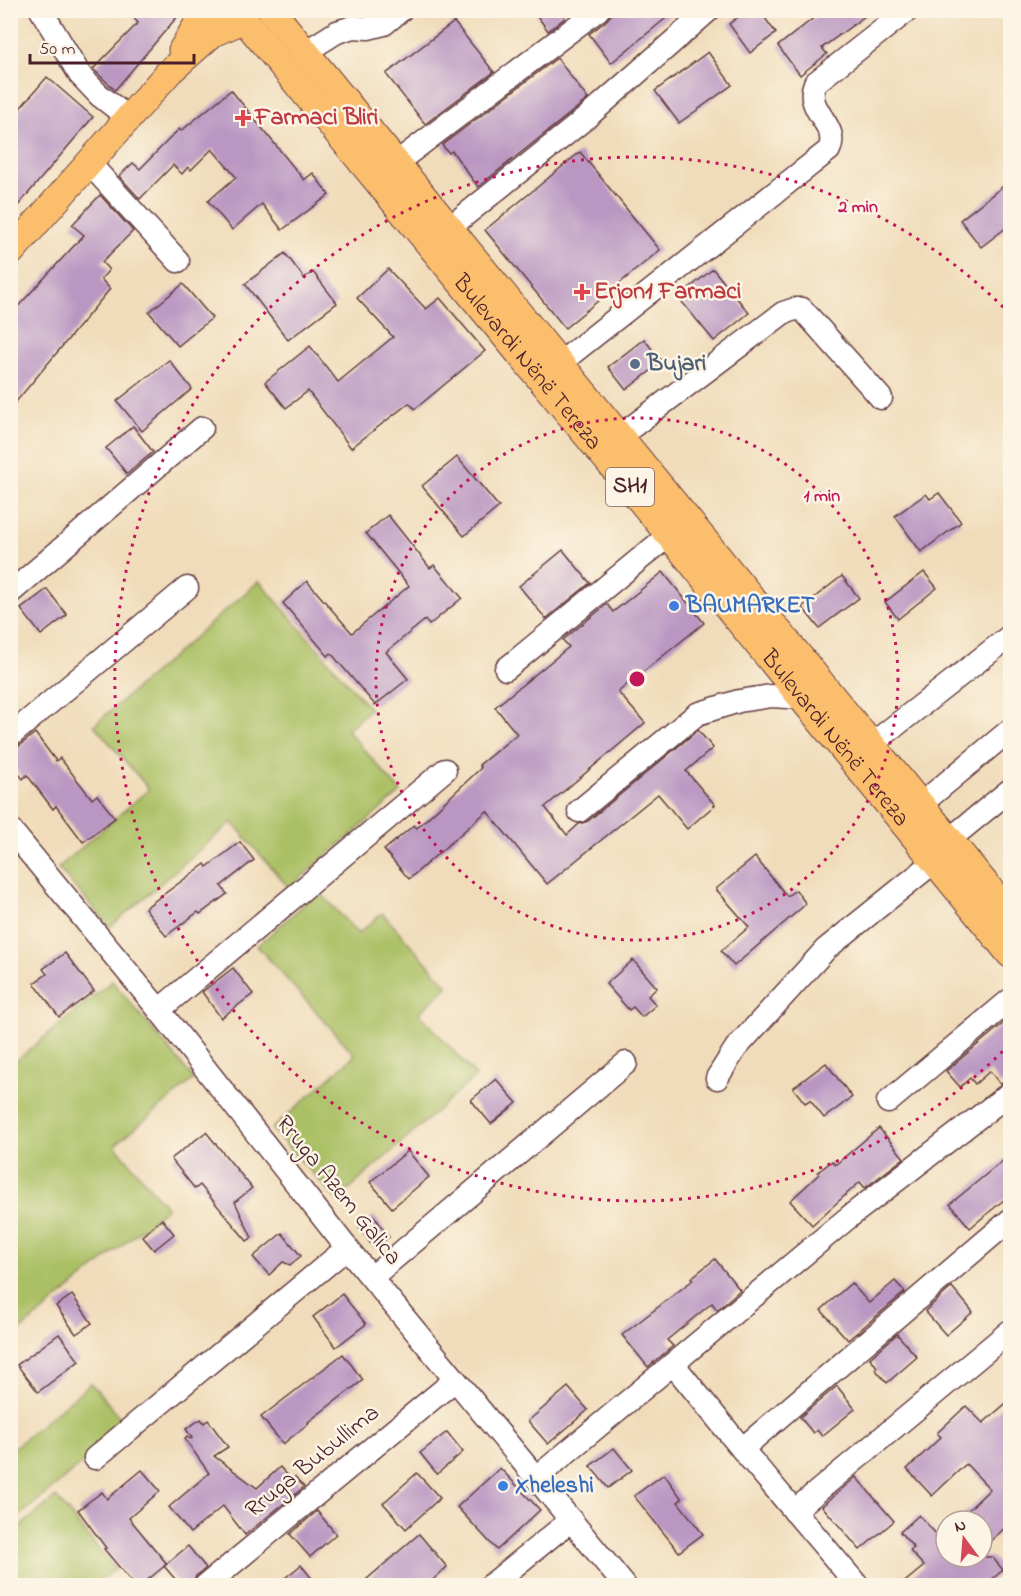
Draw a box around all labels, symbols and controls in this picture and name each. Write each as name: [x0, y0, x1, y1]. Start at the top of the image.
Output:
scale bar: [30, 27, 194, 65]
text: 50 m: [39, 37, 76, 63]
place label: Farmaci Bliri: [254, 101, 378, 136]
marker: Farmaci Bliri: [236, 111, 250, 125]
text: 2 min: [837, 195, 878, 221]
street label: Bulevardi Nënë Tereza: [443, 266, 610, 458]
place label: Erjon1 Farmaci: [594, 275, 741, 310]
marker: Erjon1 Farmaci: [575, 285, 589, 299]
place label: Bujari: [646, 347, 706, 382]
marker: Bujari: [628, 357, 642, 371]
road number: SH1: [606, 468, 654, 506]
text: 1 min: [804, 484, 840, 510]
place label: BAUMARKET: [685, 589, 815, 624]
marker: BAUMARKET: [667, 599, 681, 613]
street label: Bulevardi Nënë Tereza: [751, 642, 918, 835]
centre of rings: [627, 669, 647, 689]
street label: Rruga Azem Galica: [266, 1108, 410, 1274]
street label: Rruga Bubullima: [238, 1397, 388, 1527]
place label: Xheleshi: [515, 1469, 594, 1504]
marker: Xheleshi: [496, 1479, 510, 1493]
north arrow: [934, 1509, 994, 1569]
text: N: [952, 1513, 969, 1540]

